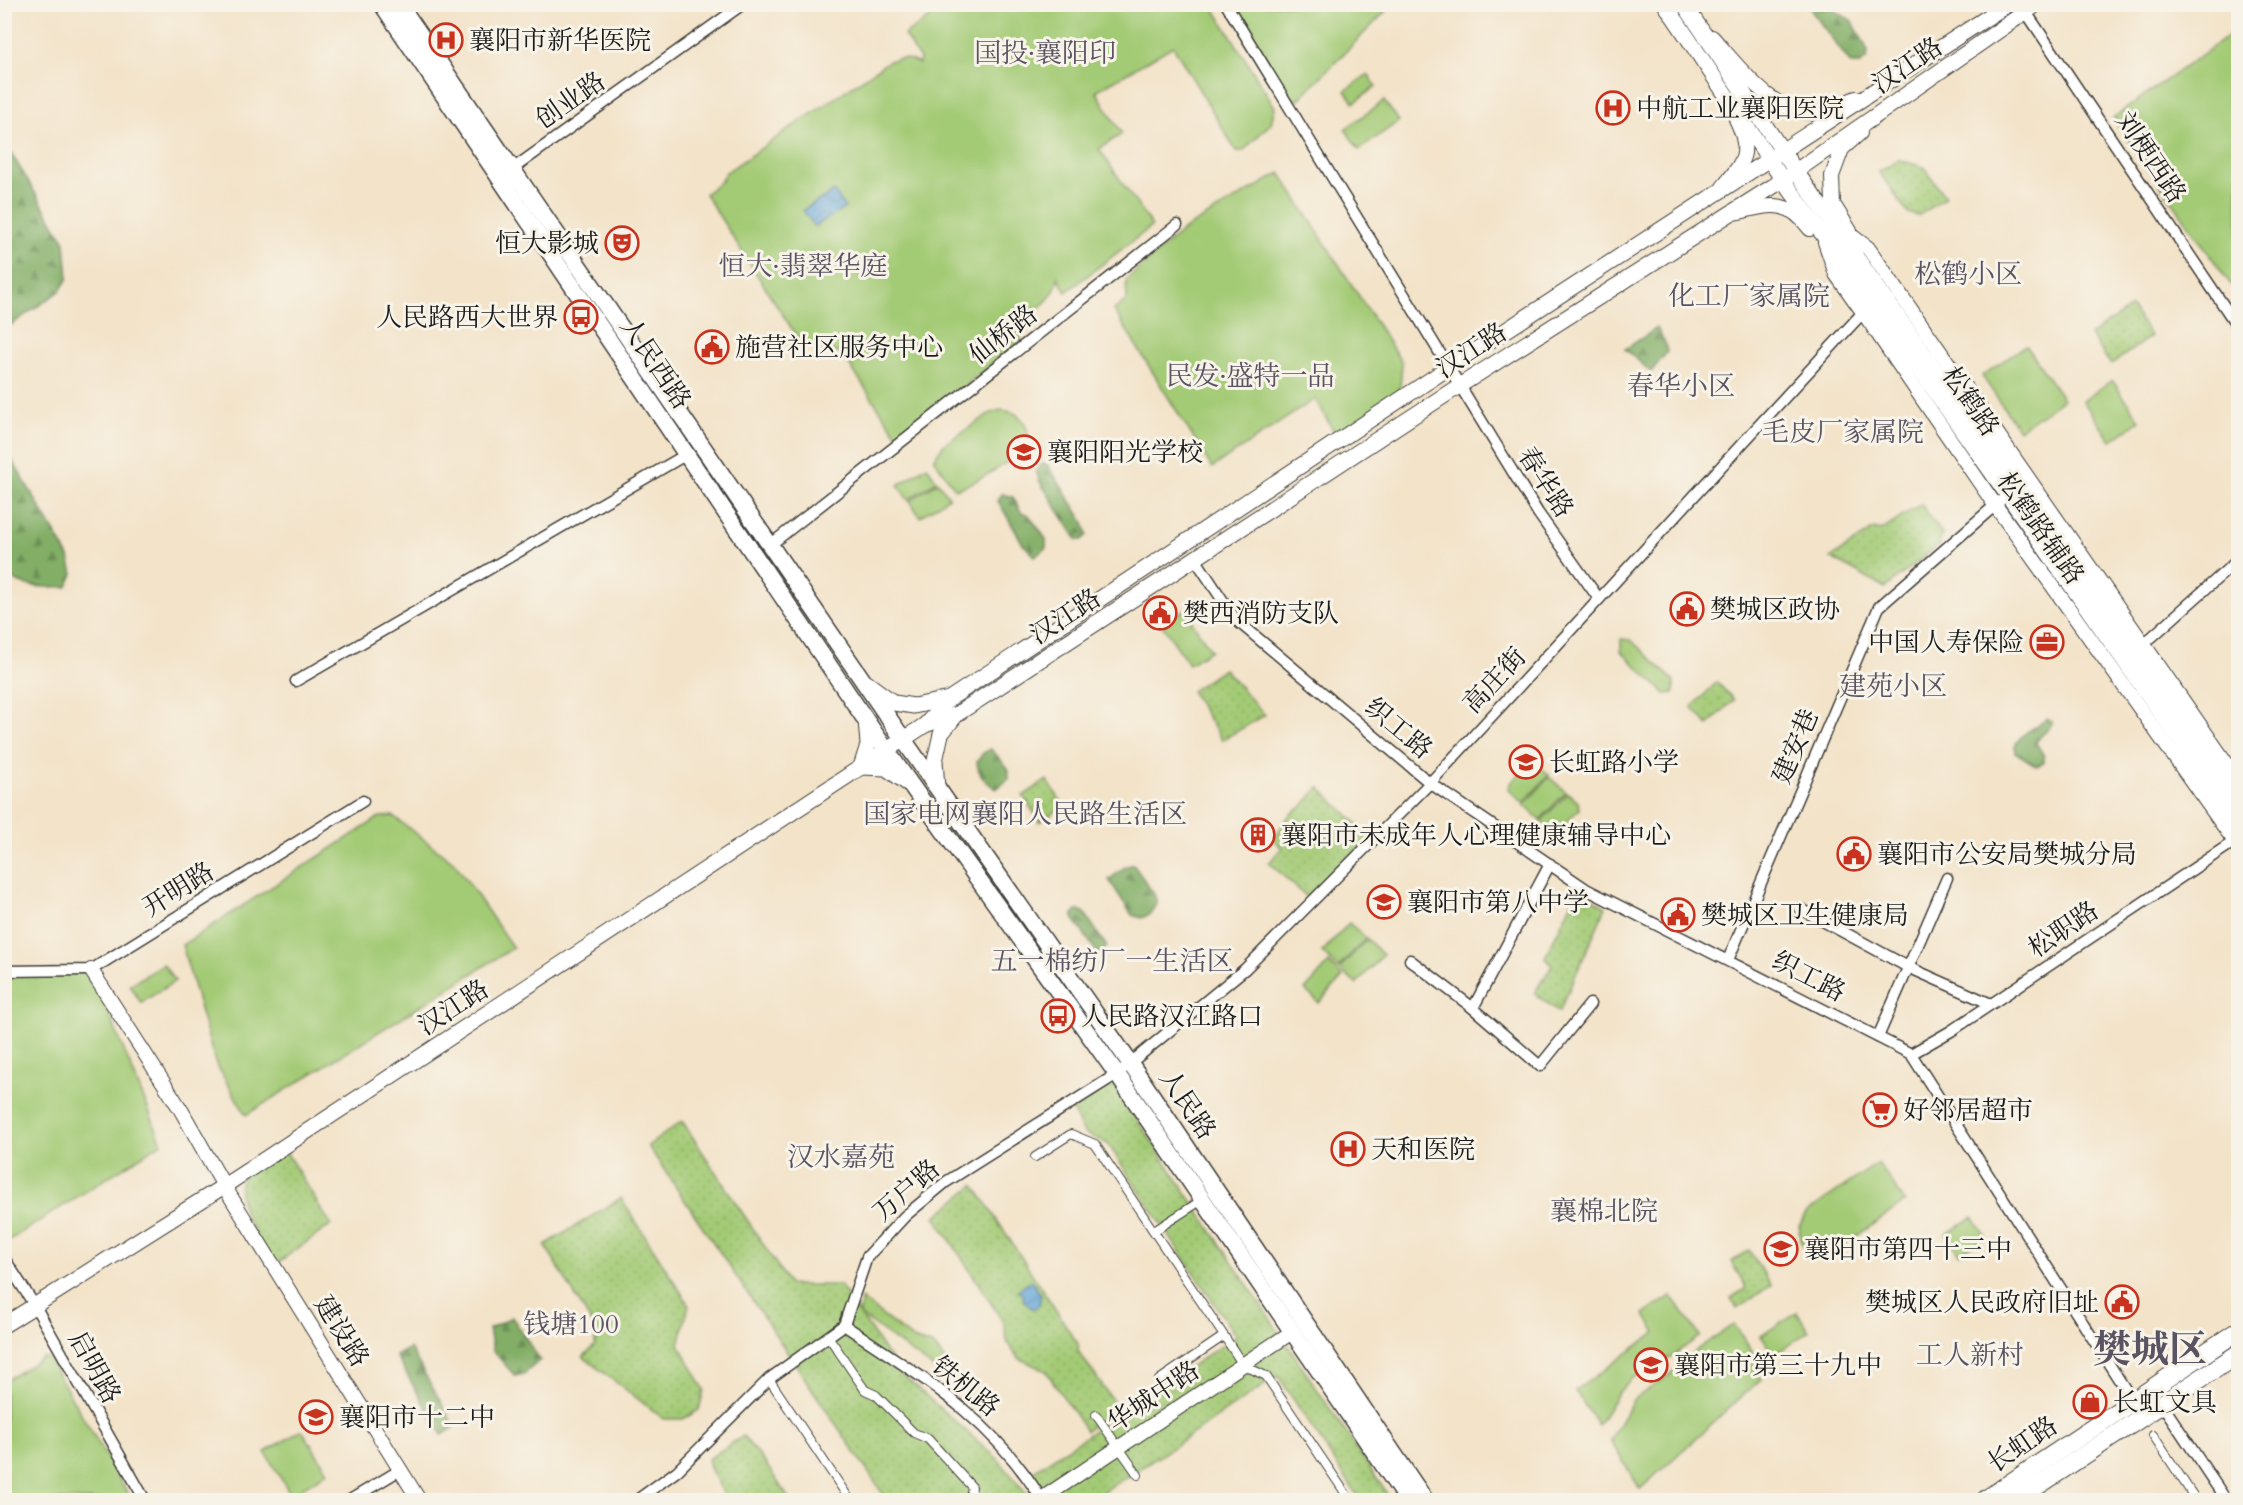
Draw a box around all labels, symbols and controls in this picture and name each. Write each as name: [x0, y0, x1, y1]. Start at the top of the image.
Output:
hospital icon: 襄阳市新华医院: [428, 22, 464, 58]
place label: 襄阳市新华医院: [469, 23, 651, 58]
street label: 汉江路: [1865, 29, 1949, 102]
district label: 国投·襄阳印: [974, 35, 1116, 72]
street label: 创业路: [528, 64, 612, 137]
hospital icon: 中航工业襄阳医院: [1595, 90, 1631, 126]
place label: 中航工业襄阳医院: [1636, 91, 1844, 126]
street label: 刘梗西路: [2107, 104, 2194, 210]
theatre icon: 恒大影城: [604, 225, 640, 261]
place label: 恒大影城: [495, 226, 599, 261]
district label: 恒大·翡翠华庭: [719, 248, 887, 285]
district label: 松鹤小区: [1914, 256, 2022, 293]
district label: 化工厂家属院: [1668, 278, 1830, 315]
street label: 仙桥路: [962, 297, 1045, 372]
bus stop icon: 人民路西大世界: [563, 299, 599, 335]
place label: 人民路西大世界: [376, 300, 558, 335]
street label: 人民西路: [612, 310, 699, 416]
street label: 汉江路: [1429, 314, 1514, 386]
public building icon: 施营社区服务中心: [694, 329, 730, 365]
place label: 施营社区服务中心: [735, 330, 943, 365]
district label: 民发·盛特一品: [1166, 358, 1334, 395]
street label: 松鹤路: [1934, 359, 2007, 443]
district label: 春华小区: [1627, 368, 1735, 405]
district label: 毛皮厂家属院: [1762, 414, 1924, 451]
school or university icon: 襄阳阳光学校: [1006, 434, 1042, 470]
place label: 襄阳阳光学校: [1047, 435, 1203, 470]
street label: 春华路: [1510, 440, 1582, 525]
street label: 松鹤路辅路: [1989, 465, 2092, 592]
street label: 汉江路: [1023, 580, 1108, 652]
public building icon: 樊城区政协: [1669, 591, 1705, 627]
place label: 樊城区政协: [1710, 592, 1840, 627]
public building icon: 樊西消防支队: [1142, 595, 1178, 631]
place label: 樊西消防支队: [1183, 596, 1339, 631]
office icon: 中国人寿保险: [2029, 624, 2065, 660]
place label: 中国人寿保险: [1868, 625, 2024, 660]
street label: 高庄街: [1455, 640, 1534, 721]
district label: 建苑小区: [1839, 668, 1947, 705]
street label: 织工路: [1358, 690, 1440, 767]
street label: 建安巷: [1764, 703, 1827, 789]
school or university icon: 长虹路小学: [1508, 744, 1544, 780]
place label: 长虹路小学: [1549, 745, 1679, 780]
district label: 国家电网襄阳人民路生活区: [863, 796, 1187, 833]
building icon: 襄阳市未成年人心理健康辅导中心: [1240, 817, 1276, 853]
place label: 襄阳市未成年人心理健康辅导中心: [1281, 818, 1671, 853]
public building icon: 襄阳市公安局樊城分局: [1836, 836, 1872, 872]
place label: 襄阳市公安局樊城分局: [1877, 837, 2137, 872]
street label: 开明路: [136, 854, 221, 925]
school or university icon: 襄阳市第八中学: [1366, 884, 1402, 920]
place label: 襄阳市第八中学: [1407, 885, 1589, 920]
street label: 松职路: [2021, 893, 2105, 966]
public building icon: 樊城区卫生健康局: [1660, 897, 1696, 933]
place label: 樊城区卫生健康局: [1701, 898, 1909, 933]
district label: 五一棉纺厂一生活区: [991, 943, 1234, 980]
street label: 织工路: [1766, 943, 1851, 1010]
street label: 汉江路: [411, 971, 496, 1043]
bus stop icon: 人民路汉江路口: [1040, 998, 1076, 1034]
place label: 人民路汉江路口: [1081, 999, 1263, 1034]
street label: 人民路: [1151, 1062, 1224, 1146]
supermarket icon: 好邻居超市: [1862, 1092, 1898, 1128]
place label: 好邻居超市: [1903, 1093, 2033, 1128]
hospital icon: 天和医院: [1330, 1131, 1366, 1167]
place label: 天和医院: [1371, 1132, 1475, 1167]
district label: 汉水嘉苑: [787, 1139, 895, 1176]
street label: 万户路: [865, 1152, 947, 1229]
district label: 襄棉北院: [1550, 1193, 1658, 1230]
school or university icon: 襄阳市第四十三中: [1763, 1231, 1799, 1267]
place label: 襄阳市第四十三中: [1804, 1232, 2012, 1267]
public building icon: 樊城区人民政府旧址: [2104, 1284, 2140, 1320]
place label: 樊城区人民政府旧址: [1865, 1285, 2099, 1320]
street label: 建设路: [306, 1289, 377, 1374]
district label: 钱塘100: [523, 1306, 619, 1343]
district label: 樊城区: [2093, 1324, 2207, 1376]
street label: 启明路: [60, 1325, 129, 1410]
district label: 工人新村: [1916, 1337, 2024, 1374]
school or university icon: 襄阳市第三十九中: [1633, 1347, 1669, 1383]
street label: 铁机路: [924, 1348, 1007, 1425]
place label: 襄阳市第三十九中: [1674, 1348, 1882, 1383]
street label: 华城中路: [1100, 1353, 1206, 1440]
shop icon: 长虹文具: [2072, 1384, 2108, 1420]
place label: 长虹文具: [2113, 1385, 2217, 1420]
school or university icon: 襄阳市十二中: [298, 1399, 334, 1435]
place label: 襄阳市十二中: [339, 1400, 495, 1435]
street label: 长虹路: [1980, 1408, 2064, 1481]

